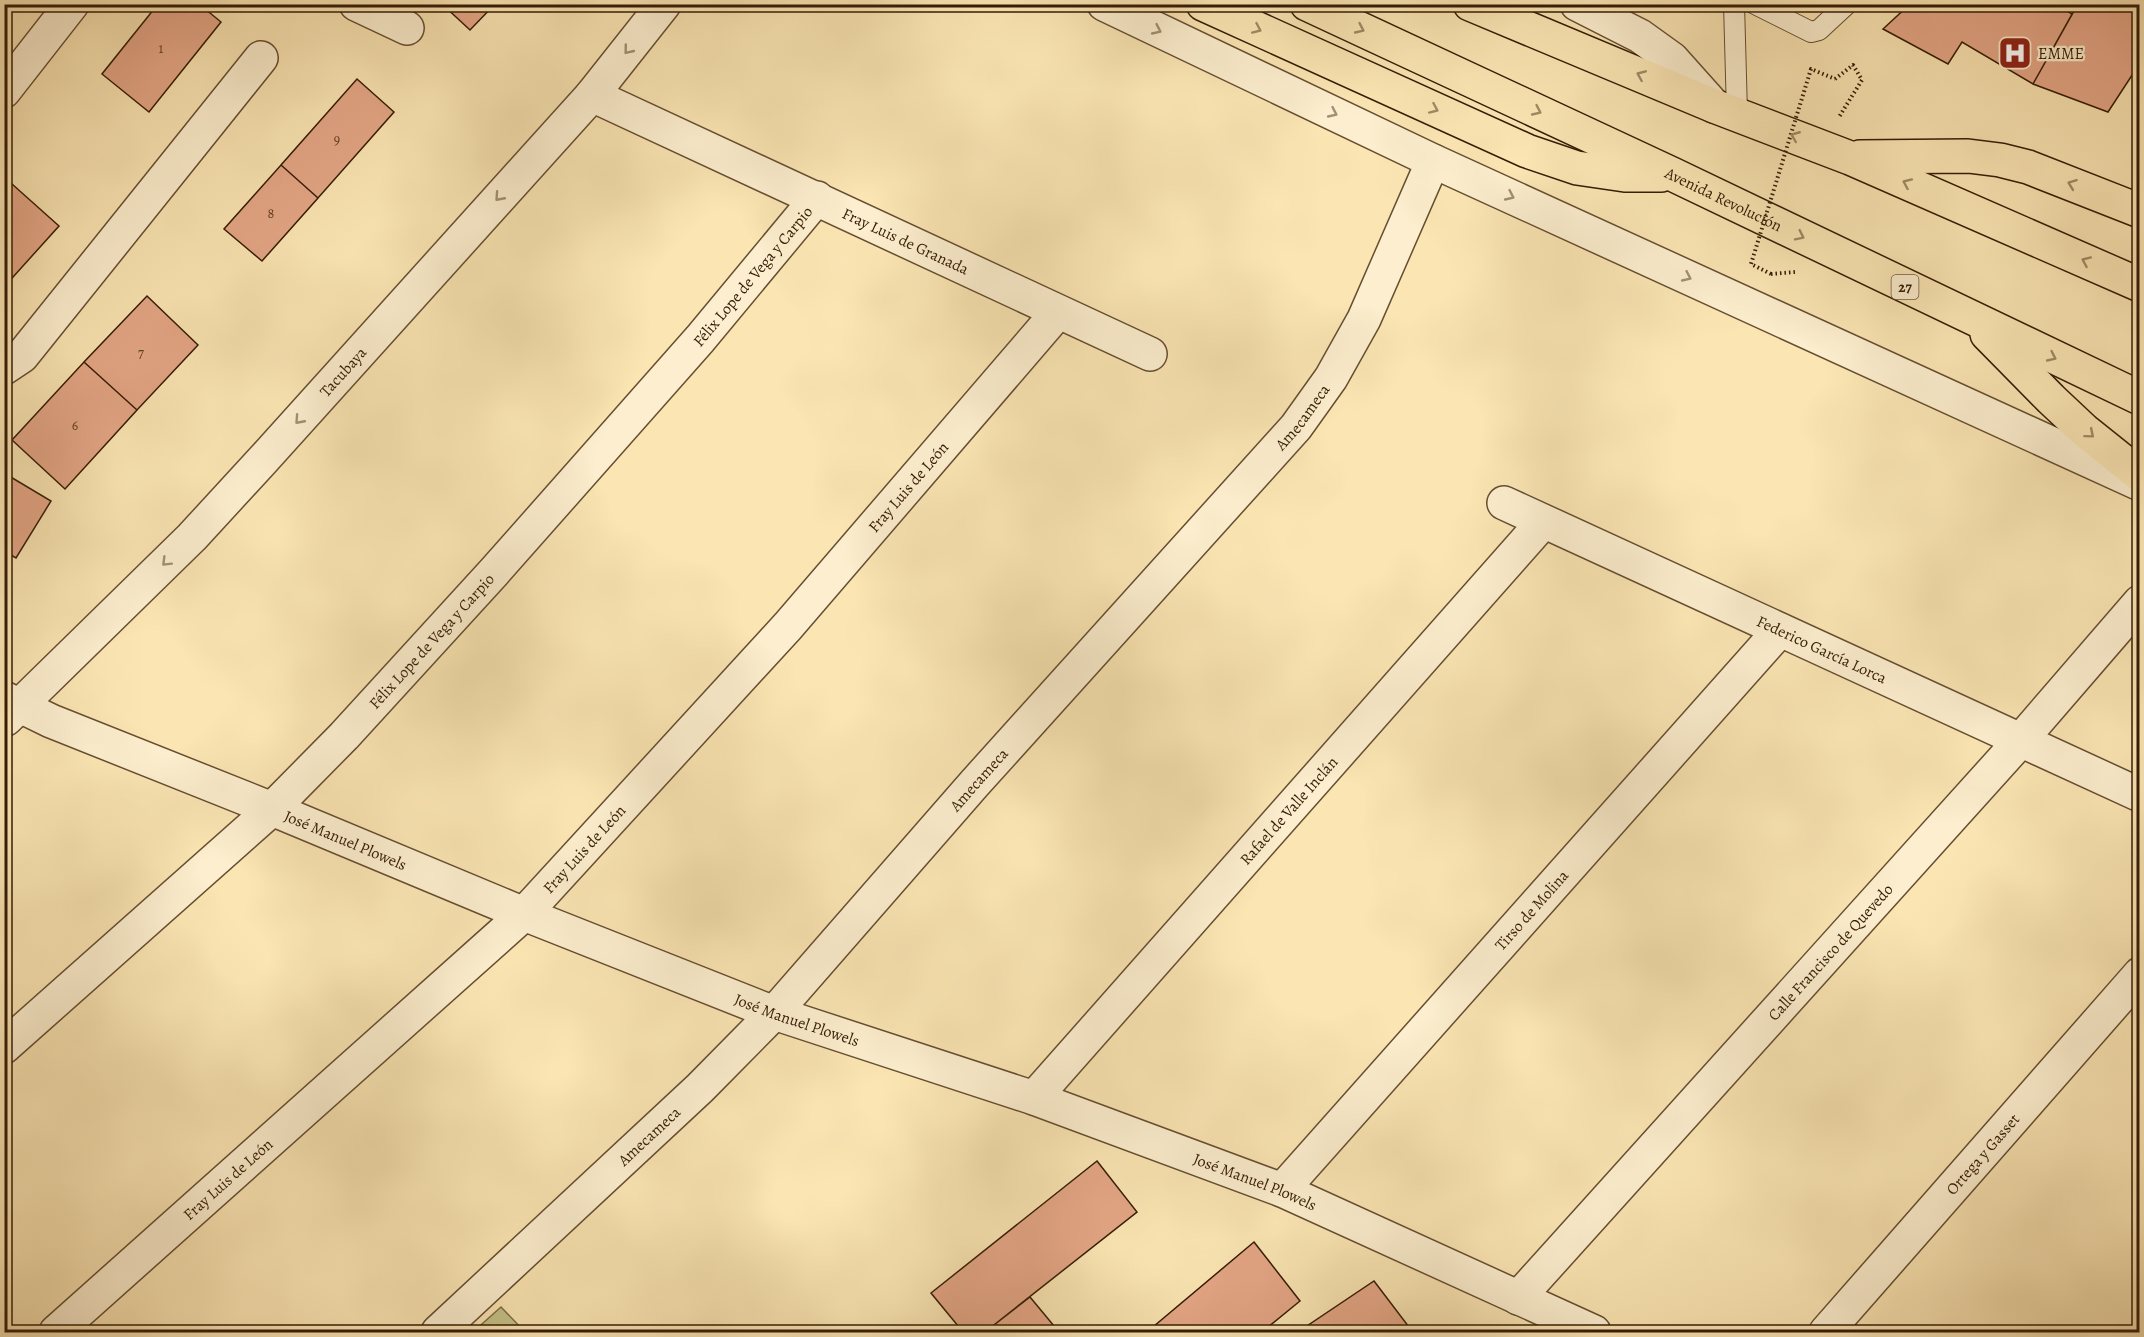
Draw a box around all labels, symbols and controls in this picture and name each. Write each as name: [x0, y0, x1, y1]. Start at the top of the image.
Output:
one-way arrow: [1250, 21, 1261, 33]
one-way arrow: [1150, 22, 1161, 34]
one-way arrow: [1354, 22, 1365, 34]
hospital icon: EMME: [1997, 35, 2033, 71]
house number: 1: [159, 39, 164, 58]
one-way arrow: [624, 43, 635, 54]
place label: EMME: [2038, 43, 2084, 65]
one-way arrow: [1637, 70, 1648, 82]
one-way arrow: [1428, 102, 1439, 114]
one-way arrow: [1530, 104, 1541, 116]
one-way arrow: [1327, 106, 1338, 118]
house number: 9: [334, 130, 340, 149]
one-way arrow: [1790, 131, 1801, 144]
street label: Avenida Revolución: [1660, 162, 1786, 237]
one-way arrow: [1903, 178, 1914, 190]
one-way arrow: [2067, 179, 2078, 191]
one-way arrow: [1503, 188, 1514, 200]
one-way arrow: [495, 190, 506, 201]
street label: Félix Lope de Vega y Carpio: [688, 202, 818, 352]
street label: Fray Luis de Granada: [839, 203, 973, 281]
house number: 8: [268, 204, 275, 223]
one-way arrow: [1794, 229, 1805, 241]
one-way arrow: [2081, 257, 2092, 269]
one-way arrow: [1681, 269, 1692, 281]
road number: 27: [1892, 275, 1918, 299]
street label: Tacubaya: [315, 342, 372, 402]
house number: 7: [138, 344, 144, 363]
one-way arrow: [2046, 349, 2057, 361]
street label: Amecameca: [1270, 379, 1336, 456]
one-way arrow: [295, 413, 306, 424]
house number: 6: [72, 416, 78, 435]
one-way arrow: [2083, 427, 2094, 438]
street label: Fray Luis de León: [863, 437, 954, 537]
one-way arrow: [162, 555, 173, 566]
street label: Félix Lope de Vega y Carpio: [364, 569, 500, 714]
street label: Federico García Lorca: [1753, 611, 1891, 690]
street label: Amecameca: [944, 743, 1014, 817]
street label: Rafael de Valle Inclán: [1235, 752, 1343, 870]
street label: Fray Luis de León: [538, 800, 631, 899]
street label: José Manuel Plowels: [281, 805, 410, 876]
street label: Tirso de Molina: [1490, 865, 1574, 956]
street label: Calle Francisco de Quevedo: [1763, 879, 1898, 1026]
street label: José Manuel Plowels: [731, 988, 862, 1052]
street label: Amecameca: [613, 1101, 686, 1172]
street label: Ortega y Gasset: [1941, 1109, 2025, 1200]
street label: Fray Luis de León: [179, 1133, 278, 1225]
street label: José Manuel Plowels: [1190, 1148, 1320, 1216]

